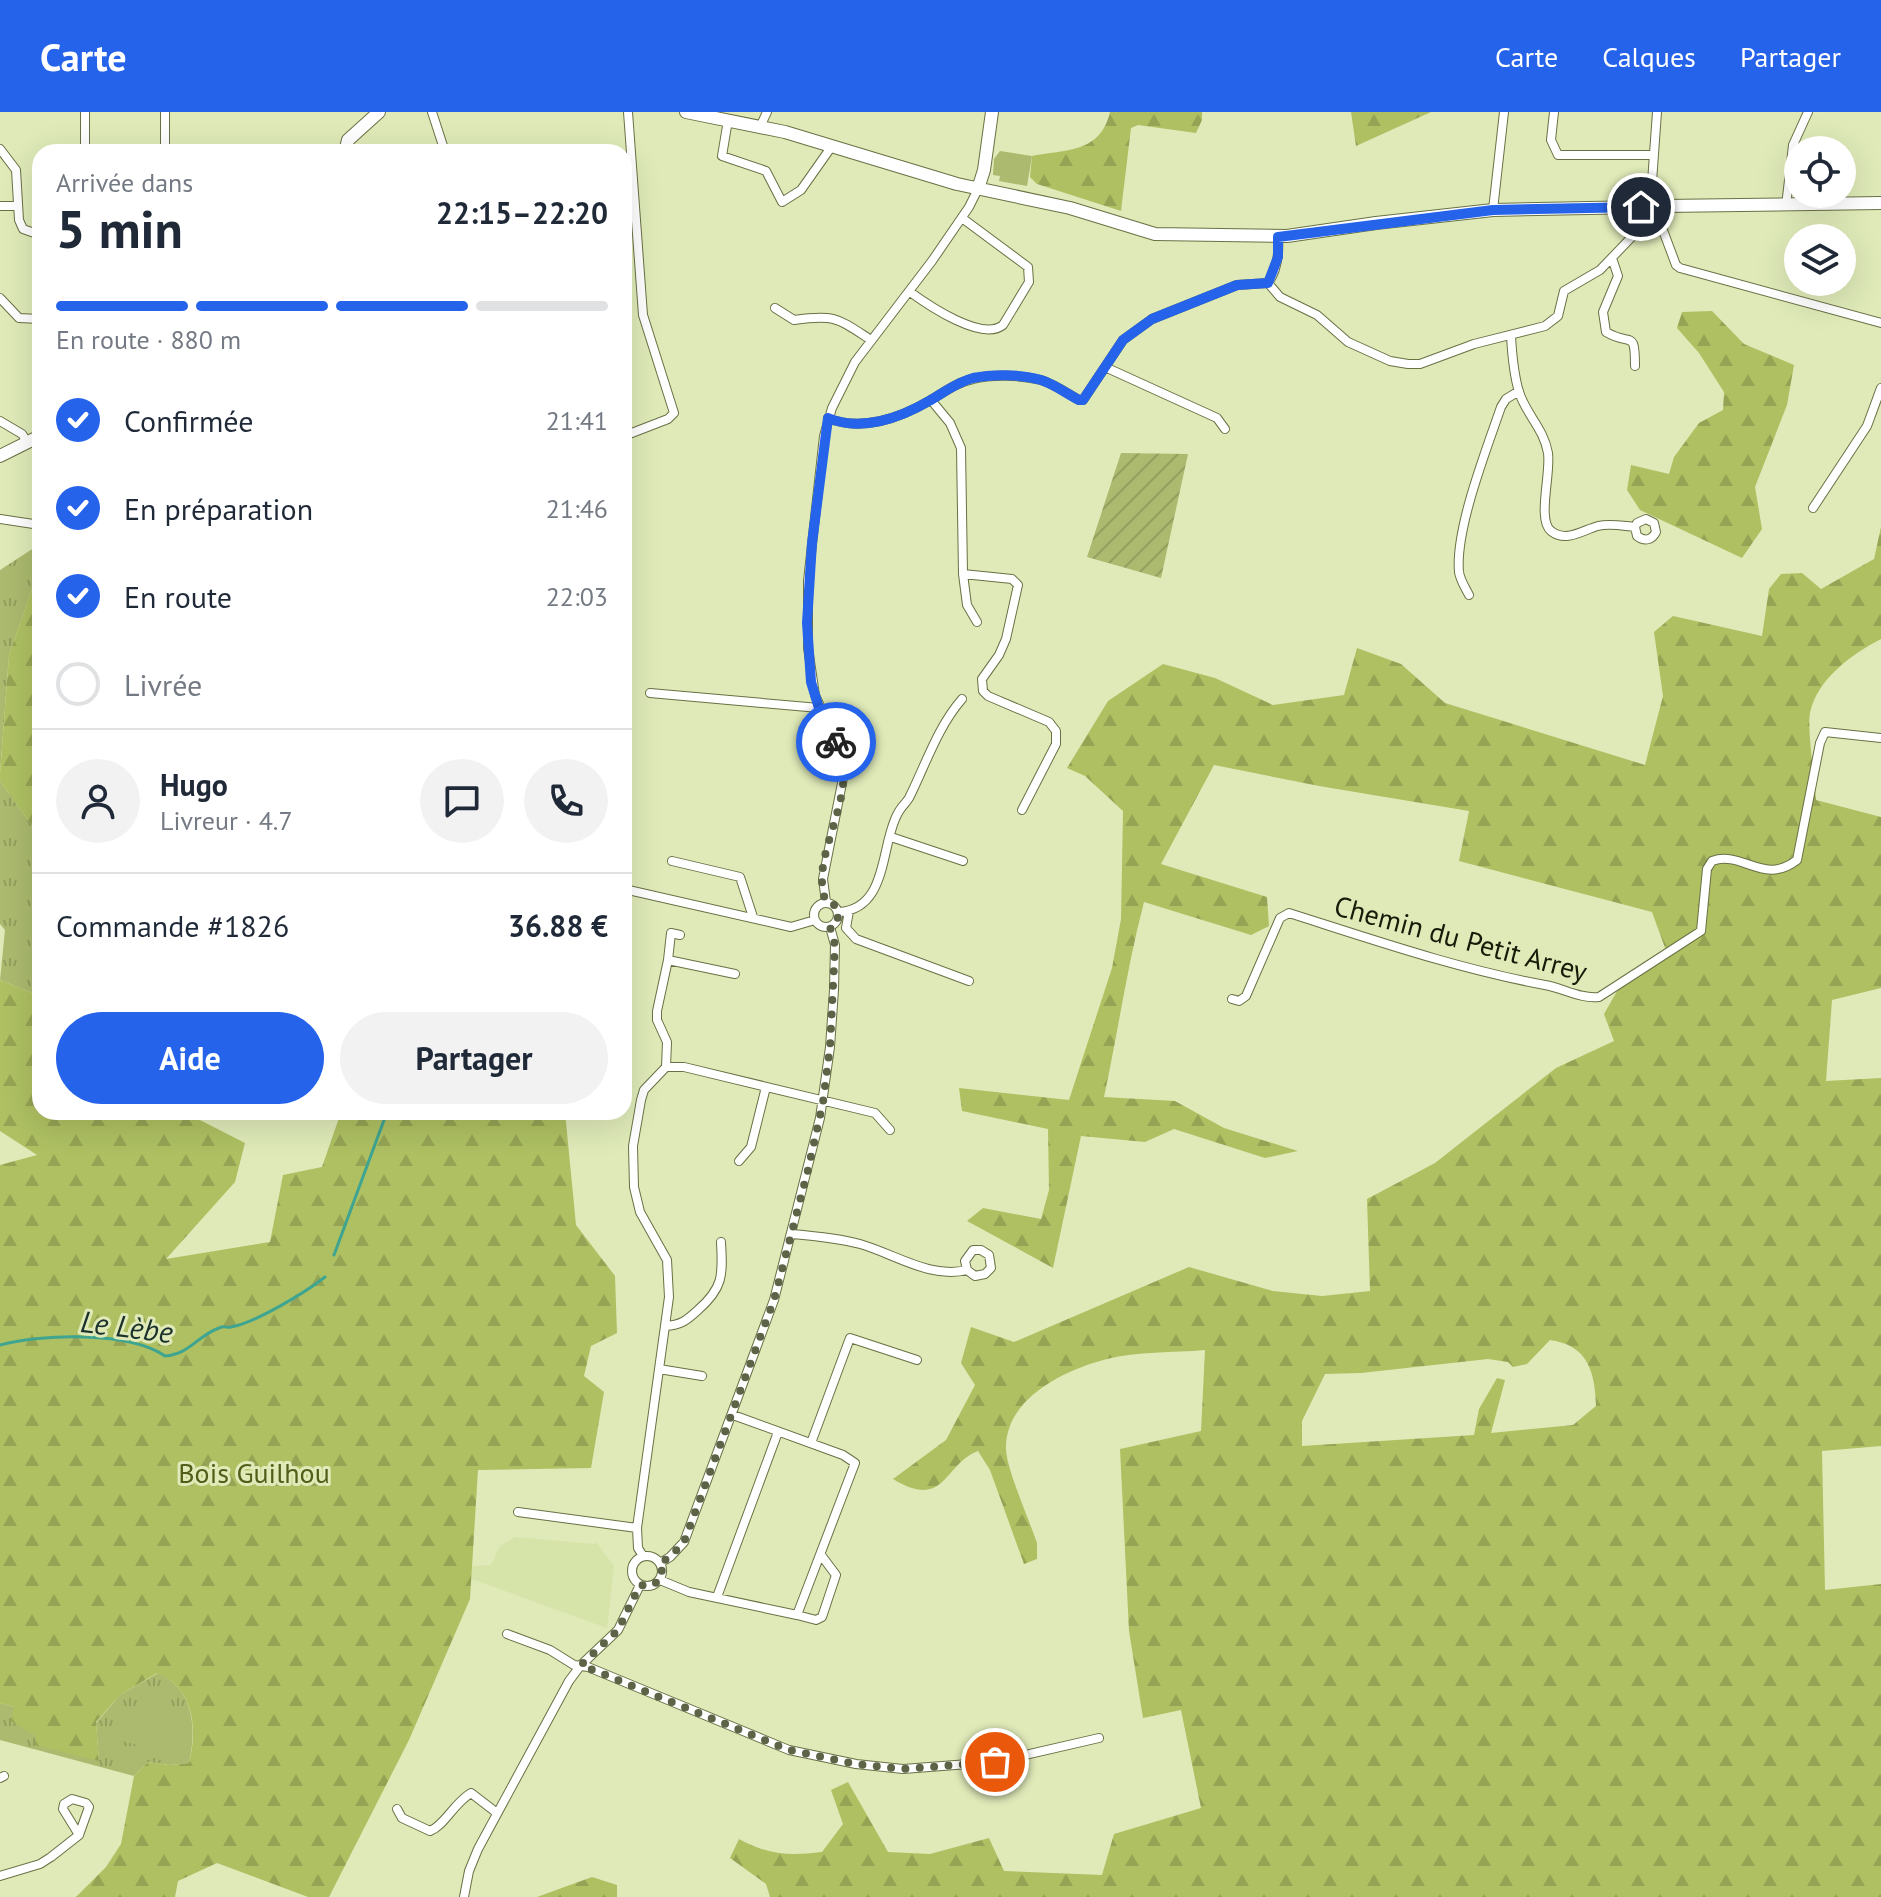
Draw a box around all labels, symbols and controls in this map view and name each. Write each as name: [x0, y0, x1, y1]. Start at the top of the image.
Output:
text: Carte: [40, 32, 127, 81]
text: Carte: [1495, 38, 1558, 75]
text: Calques: [1602, 38, 1696, 75]
text: Partager: [1740, 38, 1841, 75]
map controls: [1784, 136, 1856, 296]
button: locate: [1784, 136, 1856, 208]
text: Arrivée dans: [56, 166, 193, 199]
pin: [1607, 173, 1675, 241]
icon: home: [1619, 185, 1663, 229]
text: 22:15–22:20: [436, 193, 608, 232]
text: 5 min: [56, 195, 183, 262]
button: layers: [1784, 224, 1856, 296]
text: En route · 880 m: [56, 323, 241, 356]
icon: check: [56, 398, 100, 442]
text: Confirmée: [124, 401, 253, 440]
text: 21:41: [546, 404, 608, 437]
icon: check: [56, 486, 100, 530]
text: En préparation: [124, 489, 313, 528]
text: 21:46: [546, 492, 608, 525]
icon: check: [56, 574, 100, 618]
text: En route: [124, 577, 232, 616]
text: 22:03: [546, 580, 608, 613]
text: Livrée: [124, 665, 202, 704]
courier: [796, 702, 876, 782]
icon: bike: [814, 720, 858, 764]
button: person: [56, 759, 140, 843]
button: chat: [420, 759, 504, 843]
button: phone: [524, 759, 608, 843]
text: Hugo: [160, 765, 228, 804]
text: Livreur · 4.7: [160, 804, 293, 837]
street label: Chemin du Petit Arrey: [1331, 886, 1591, 990]
text: Commande #1826: [56, 906, 289, 945]
text: 36.88 €: [508, 906, 608, 945]
button: Aide: [56, 1012, 324, 1104]
button: Partager: [340, 1012, 608, 1104]
water label: Le Lèbe: [79, 1301, 176, 1351]
park label: Bois Guilhou: [178, 1454, 330, 1491]
pin: [961, 1728, 1029, 1796]
icon: bag: [973, 1740, 1017, 1784]

